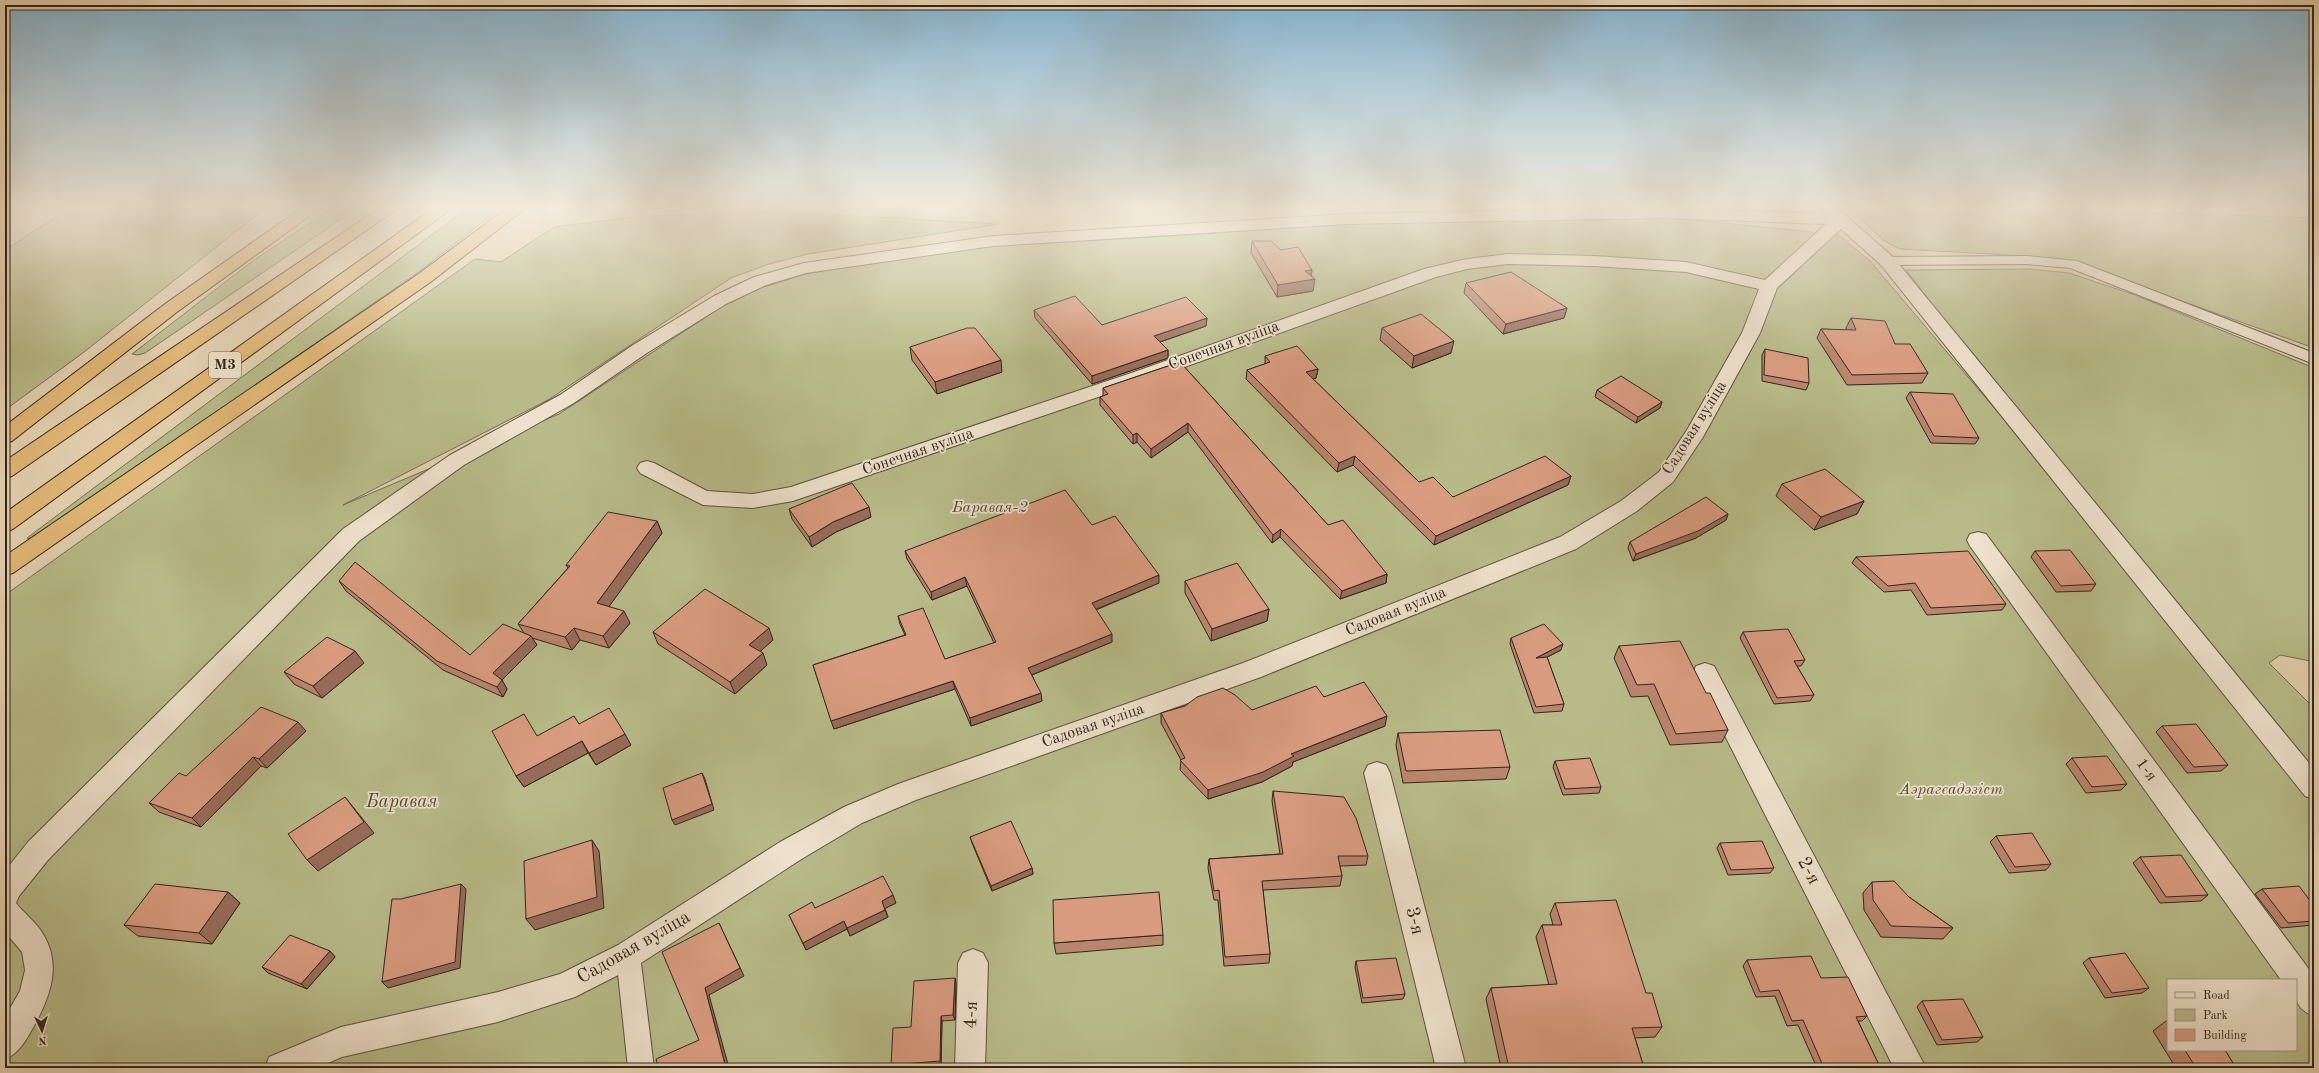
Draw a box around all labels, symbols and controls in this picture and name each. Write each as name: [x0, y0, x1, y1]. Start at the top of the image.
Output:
street label: Сонечная вуліца: [1166, 319, 1282, 373]
road number: М3: [209, 352, 241, 378]
street label: Садовая вуліца: [1660, 378, 1730, 478]
street label: Сонечная вуліца: [860, 425, 976, 479]
park label: Баравая-2: [951, 500, 1028, 516]
street label: Садовая вуліца: [1343, 584, 1449, 639]
street label: Садовая вуліца: [1040, 701, 1146, 751]
street label: 1-я: [2133, 756, 2159, 784]
park label: Аэрагеадэзіст: [1898, 782, 2003, 798]
park label: Баравая: [365, 793, 438, 812]
street label: 2-я: [1793, 854, 1823, 888]
street label: 3-я: [1401, 905, 1427, 937]
street label: Садовая вуліца: [574, 908, 694, 988]
legend: [2167, 979, 2297, 1051]
text: Road: [2203, 990, 2230, 1002]
street label: 4-я: [962, 1001, 982, 1029]
text: Park: [2203, 1010, 2228, 1022]
north arrow: [22, 1011, 62, 1051]
text: Building: [2203, 1030, 2247, 1042]
text: N: [37, 1034, 47, 1045]

